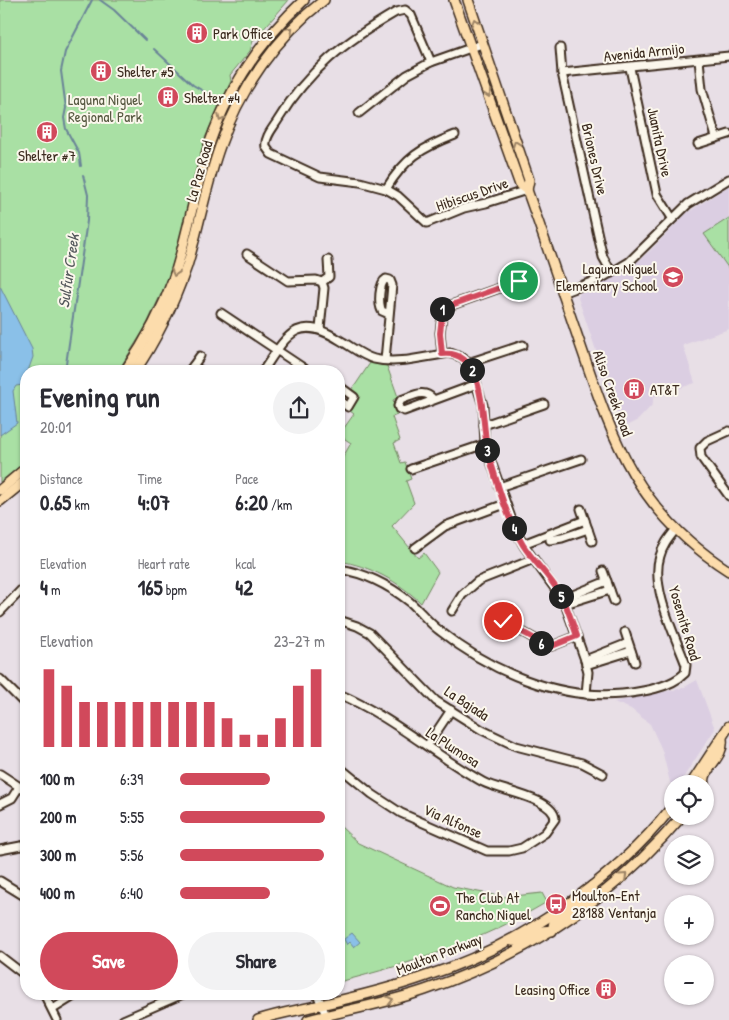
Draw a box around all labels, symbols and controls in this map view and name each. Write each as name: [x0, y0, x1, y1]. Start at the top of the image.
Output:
one-way arrow: [471, 18, 481, 27]
building icon: Park Office: [185, 21, 209, 45]
place label: Park Office: [213, 23, 273, 44]
one-way arrow: [284, 27, 293, 36]
street label: Avenida Armijo: [603, 37, 685, 67]
building icon: Shelter #5: [89, 59, 113, 83]
place label: Shelter #5: [117, 61, 174, 82]
building icon: Shelter #4: [156, 85, 180, 109]
place label: Shelter #4: [184, 87, 240, 108]
park label: Laguna Niguel Regional Park: [68, 89, 142, 127]
one-way arrow: [482, 89, 492, 98]
street label: Juanita Drive: [642, 105, 678, 179]
one-way arrow: [216, 113, 227, 122]
building icon: Shelter #7: [35, 120, 59, 144]
street label: Briones Drive: [577, 121, 613, 197]
street label: La Paz Road: [180, 138, 218, 204]
one-way arrow: [512, 140, 522, 149]
place label: Shelter #7: [18, 145, 76, 166]
street label: Hibiscus Drive: [433, 172, 511, 216]
water label: Sulfur Creek: [52, 231, 84, 309]
place label: Laguna Niguel Elementary School: [556, 258, 657, 296]
pin: [498, 260, 540, 302]
school or university icon: Laguna Niguel Elementary School: [661, 265, 685, 289]
icon: arrive: [505, 267, 533, 295]
one-way arrow: [170, 269, 180, 277]
pin: 1: [430, 296, 454, 322]
text: 1: [440, 300, 445, 319]
street label: Aliso Creek Road: [588, 347, 638, 439]
pin: 2: [460, 358, 484, 382]
text: 2: [469, 361, 476, 380]
building icon: AT&T: [622, 377, 646, 401]
text: Evening run: [40, 378, 160, 416]
place label: AT&T: [650, 379, 680, 400]
button: share: [273, 382, 325, 434]
text: 20:01: [40, 416, 71, 438]
pin: 3: [474, 438, 500, 462]
text: 3: [484, 441, 491, 460]
text: Distance: [40, 469, 83, 488]
text: Time: [138, 469, 162, 488]
text: Pace: [235, 469, 259, 488]
text: 0.65: [40, 488, 71, 517]
text: 4:07: [138, 488, 170, 517]
text: 6:20: [235, 488, 268, 517]
text: km: [71, 495, 90, 514]
text: /km: [268, 495, 292, 514]
pin: 4: [502, 516, 526, 540]
text: 4: [512, 519, 517, 538]
text: Elevation: [40, 554, 87, 573]
text: Heart rate: [138, 554, 190, 573]
text: kcal: [235, 554, 256, 573]
text: 4: [40, 573, 48, 602]
text: 165: [138, 573, 163, 602]
text: 42: [235, 573, 253, 602]
text: m: [48, 580, 61, 599]
text: bpm: [163, 580, 187, 599]
street label: Yosemite Road: [664, 583, 706, 663]
pin: 5: [548, 584, 574, 608]
text: 5: [559, 587, 564, 606]
pin: [482, 600, 524, 642]
icon: check: [489, 607, 517, 635]
text: Elevation: [40, 630, 93, 652]
text: 23–27 m: [274, 630, 325, 652]
pin: 6: [528, 630, 554, 656]
text: 6: [539, 634, 544, 653]
street label: La Bajada: [441, 681, 494, 725]
street label: La Plumosa: [422, 722, 484, 772]
text: 100 m: [40, 768, 75, 790]
text: 6:39: [120, 768, 143, 790]
map controls: [664, 775, 714, 1005]
button: locate: [664, 775, 714, 825]
street label: Via Alfonse: [420, 799, 486, 843]
text: 200 m: [40, 806, 76, 828]
text: 5:55: [120, 806, 144, 828]
button: layers: [664, 835, 714, 885]
text: 300 m: [40, 844, 76, 866]
text: 5:56: [120, 844, 144, 866]
one-way arrow: [619, 873, 628, 882]
text: 400 m: [40, 882, 75, 904]
text: 6:40: [120, 882, 143, 904]
place label: Moulton-Ent 28188 Ventanja: [572, 885, 656, 923]
place label: The Club At Rancho Niguel: [456, 887, 531, 925]
bus stop icon: Moulton-Ent 28188 Ventanja: [544, 892, 568, 916]
sports icon: The Club At Rancho Niguel: [428, 894, 452, 918]
button: +: [664, 895, 714, 945]
street label: Moulton Parkway: [393, 928, 485, 980]
button: Save: [40, 932, 178, 990]
button: Share: [188, 932, 325, 990]
button: −: [664, 955, 714, 1005]
building icon: Leasing Office: [594, 977, 618, 1001]
place label: Leasing Office: [515, 979, 590, 1000]
one-way arrow: [386, 995, 395, 1006]

